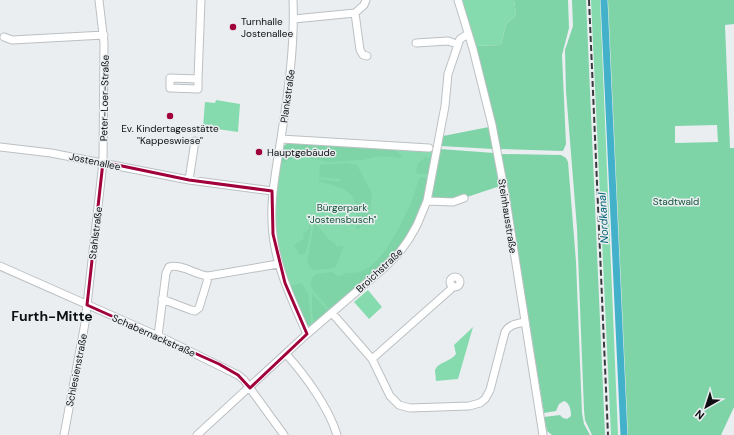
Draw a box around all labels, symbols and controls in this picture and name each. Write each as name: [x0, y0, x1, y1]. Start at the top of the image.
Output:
place label: Turnhalle Jostenallee: [241, 15, 294, 40]
marker: Turnhalle Jostenallee: [228, 22, 238, 32]
street label: Peter-Loer-Straße: [97, 54, 112, 141]
street label: Plankstraße: [277, 68, 298, 124]
marker: Ev. Kindertagesstätte "Kappeswiese": [165, 111, 175, 121]
place label: Ev. Kindertagesstätte "Kappeswiese": [121, 122, 219, 147]
place label: Hauptgebäude: [267, 146, 336, 159]
marker: Hauptgebäude: [254, 147, 264, 157]
street label: Jostenallee: [68, 150, 122, 173]
street label: Steinhausstraße: [495, 178, 520, 255]
water label: Nordkanal: [595, 192, 611, 244]
park label: Stadtwald: [653, 195, 699, 208]
park label: Bürgerpark "Jostensbusch": [307, 201, 377, 226]
street label: Stahlstraße: [86, 206, 105, 260]
street label: Broichstraße: [353, 245, 406, 295]
district label: Furth-Mitte: [11, 307, 93, 325]
street label: Schabernackstraße: [110, 311, 198, 360]
street label: Schlesienstraße: [63, 332, 90, 408]
north arrow: [686, 387, 726, 427]
text: N: [692, 407, 707, 423]

